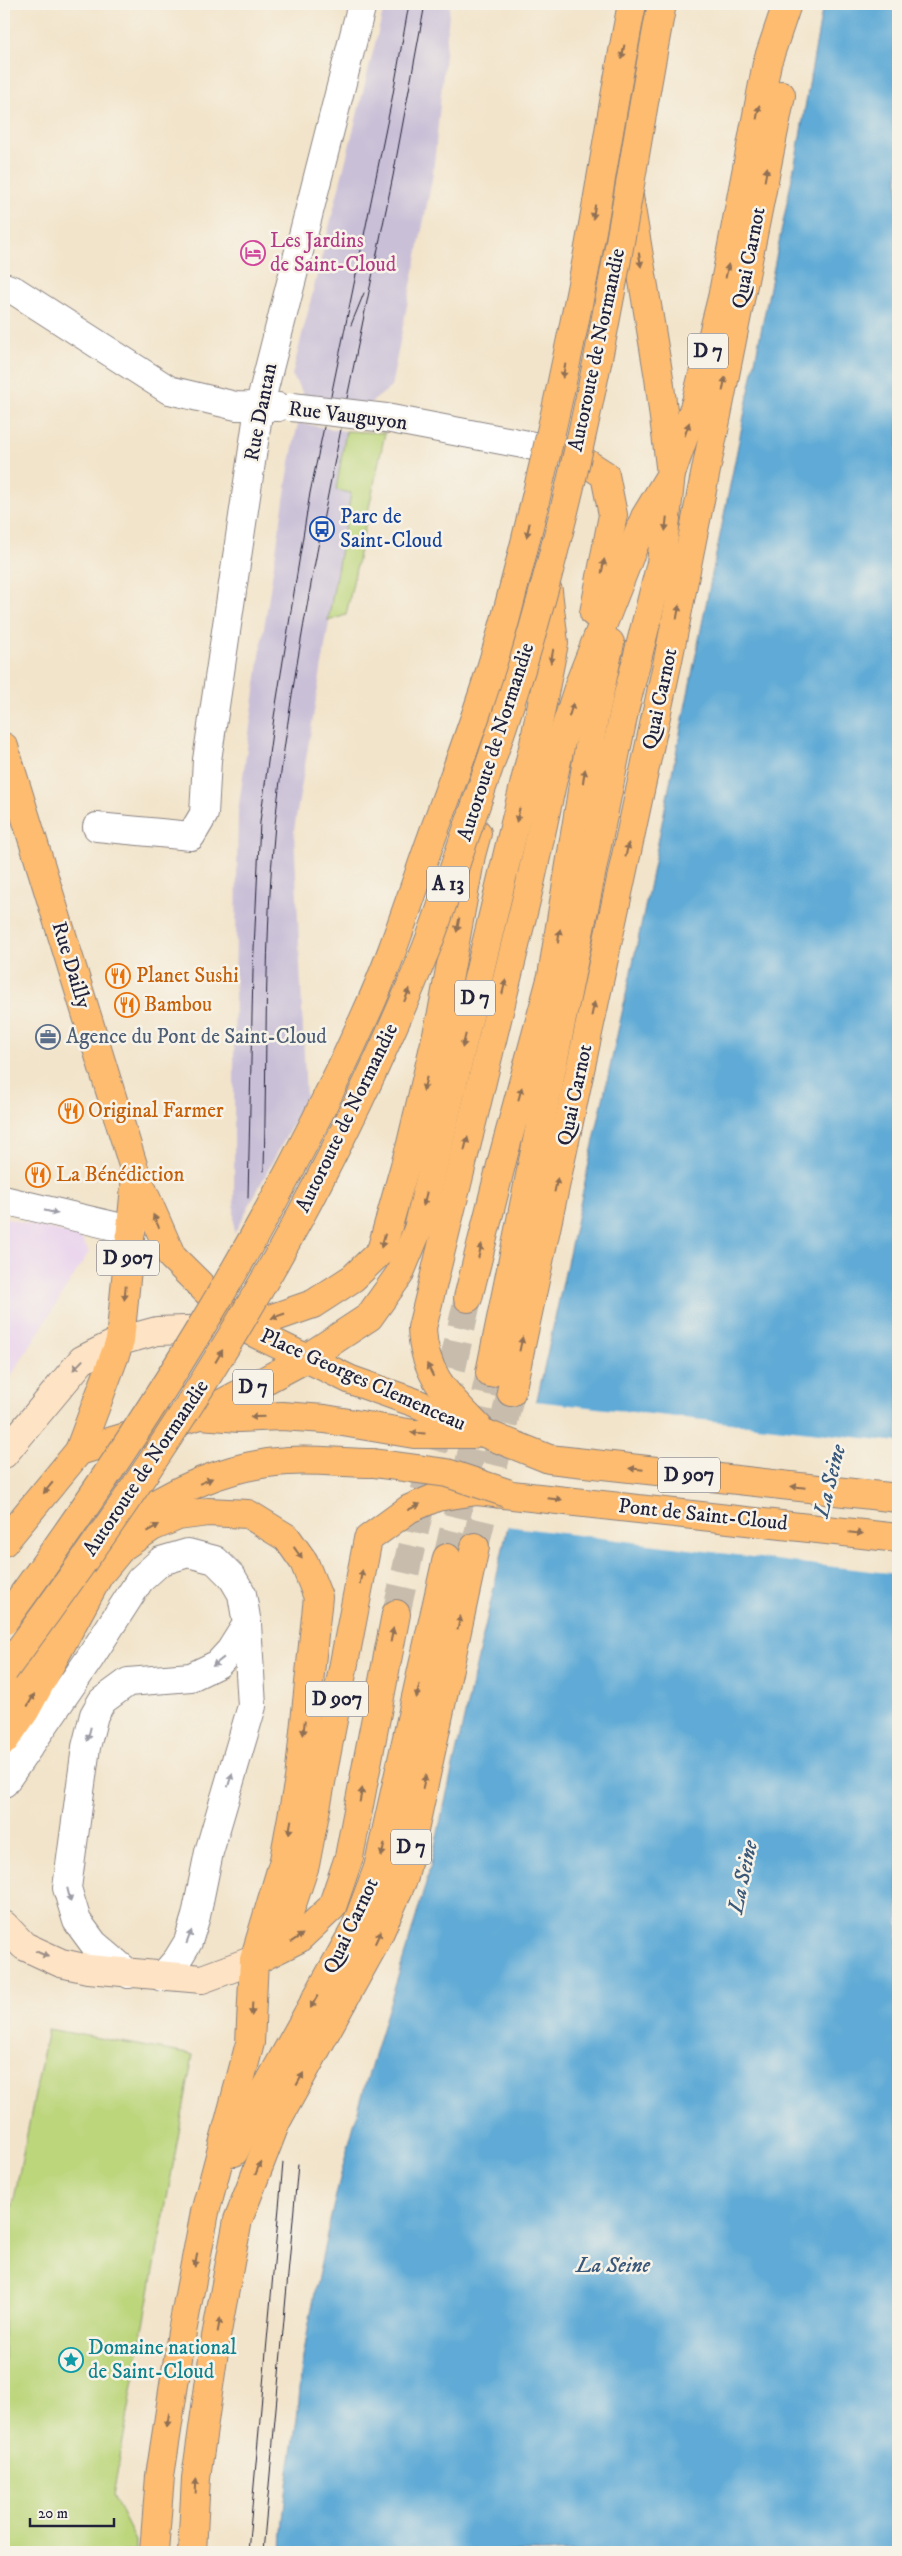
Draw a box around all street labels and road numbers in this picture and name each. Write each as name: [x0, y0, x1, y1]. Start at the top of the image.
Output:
street label: Quai Carnot: [726, 205, 772, 311]
street label: Autoroute de Normandie: [563, 246, 631, 454]
road number: D 7: [688, 334, 728, 368]
street label: Rue Dantan: [239, 361, 283, 463]
street label: Rue Vauguyon: [287, 396, 409, 436]
street label: Autoroute de Normandie: [452, 639, 540, 845]
street label: Quai Carnot: [637, 646, 683, 752]
road number: A 13: [427, 866, 469, 902]
street label: Rue Dailly: [45, 918, 97, 1013]
road number: D 7: [455, 980, 495, 1016]
street label: Autoroute de Normandie: [290, 1019, 404, 1217]
street label: Quai Carnot: [552, 1042, 598, 1148]
road number: D 907: [97, 1240, 159, 1276]
street label: Place Georges Clemenceau: [256, 1323, 470, 1437]
road number: D 7: [233, 1370, 273, 1404]
street label: Autoroute de Normandie: [77, 1375, 215, 1561]
road number: D 907: [658, 1458, 720, 1492]
street label: Pont de Saint-Cloud: [617, 1493, 790, 1537]
road number: D 907: [306, 1682, 368, 1716]
road number: D 7: [391, 1830, 431, 1864]
street label: Quai Carnot: [317, 1874, 385, 1978]

